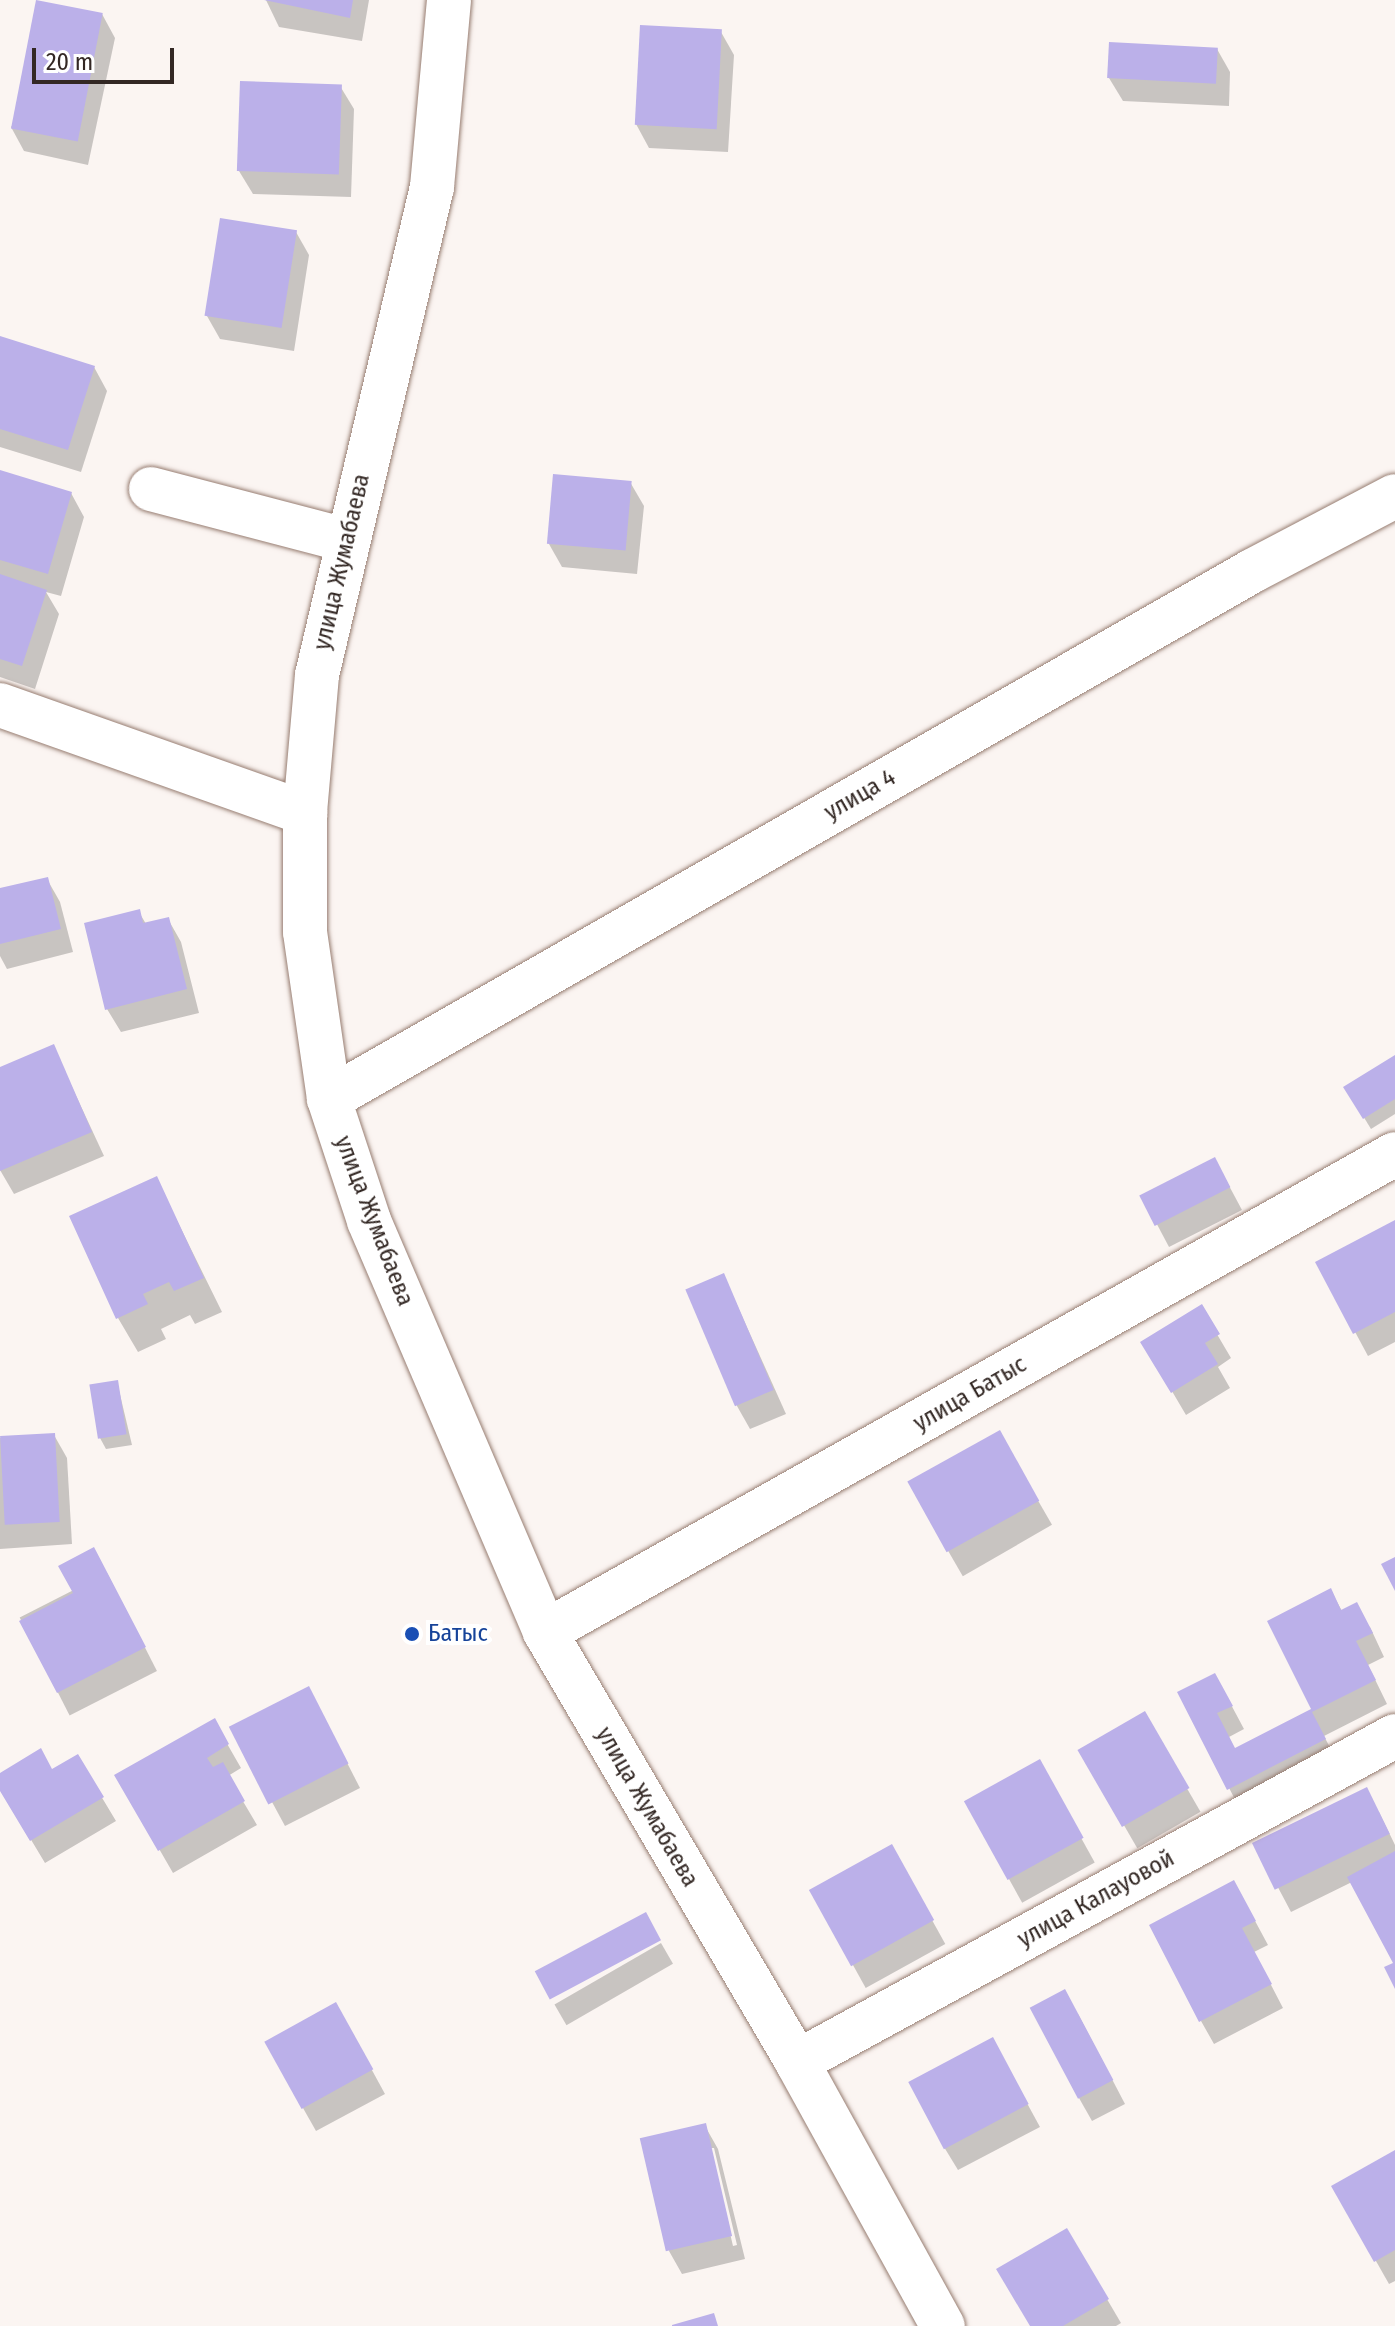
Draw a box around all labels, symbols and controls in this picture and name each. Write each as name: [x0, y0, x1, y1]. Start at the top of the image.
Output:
scale bar: [36, 32, 178, 82]
text: 20 m: [46, 48, 93, 76]
street label: улица Жумабаева: [308, 471, 376, 653]
street label: улица 4: [819, 763, 901, 827]
street label: улица Жумабаева: [328, 1132, 420, 1310]
street label: улица Батыс: [908, 1350, 1032, 1438]
place label: Батыс: [428, 1620, 488, 1648]
marker: Батыс: [403, 1625, 421, 1643]
street label: улица Жумабаева: [590, 1722, 704, 1892]
street label: улица Калауовой: [1013, 1844, 1179, 1954]

